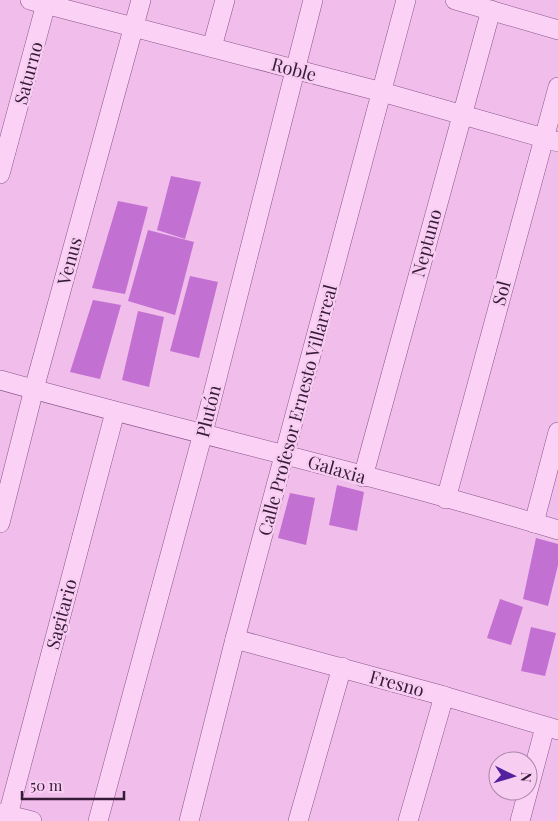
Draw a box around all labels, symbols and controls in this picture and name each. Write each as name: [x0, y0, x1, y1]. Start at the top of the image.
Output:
street label: Saturno: [8, 39, 48, 107]
street label: Roble: [269, 52, 319, 86]
street label: Neptuno: [405, 206, 447, 280]
street label: Venus: [51, 234, 87, 289]
street label: Sol: [486, 278, 516, 308]
street label: Calle Profesor Ernesto Villarreal: [252, 282, 342, 538]
street label: Plutón: [190, 382, 226, 440]
street label: Galaxia: [305, 449, 369, 489]
street label: Sagitario: [40, 576, 82, 652]
street label: Fresno: [367, 664, 427, 702]
north arrow: [488, 751, 538, 801]
scale bar: [22, 768, 125, 800]
text: N: [517, 771, 536, 783]
text: 50 m: [30, 775, 63, 795]

